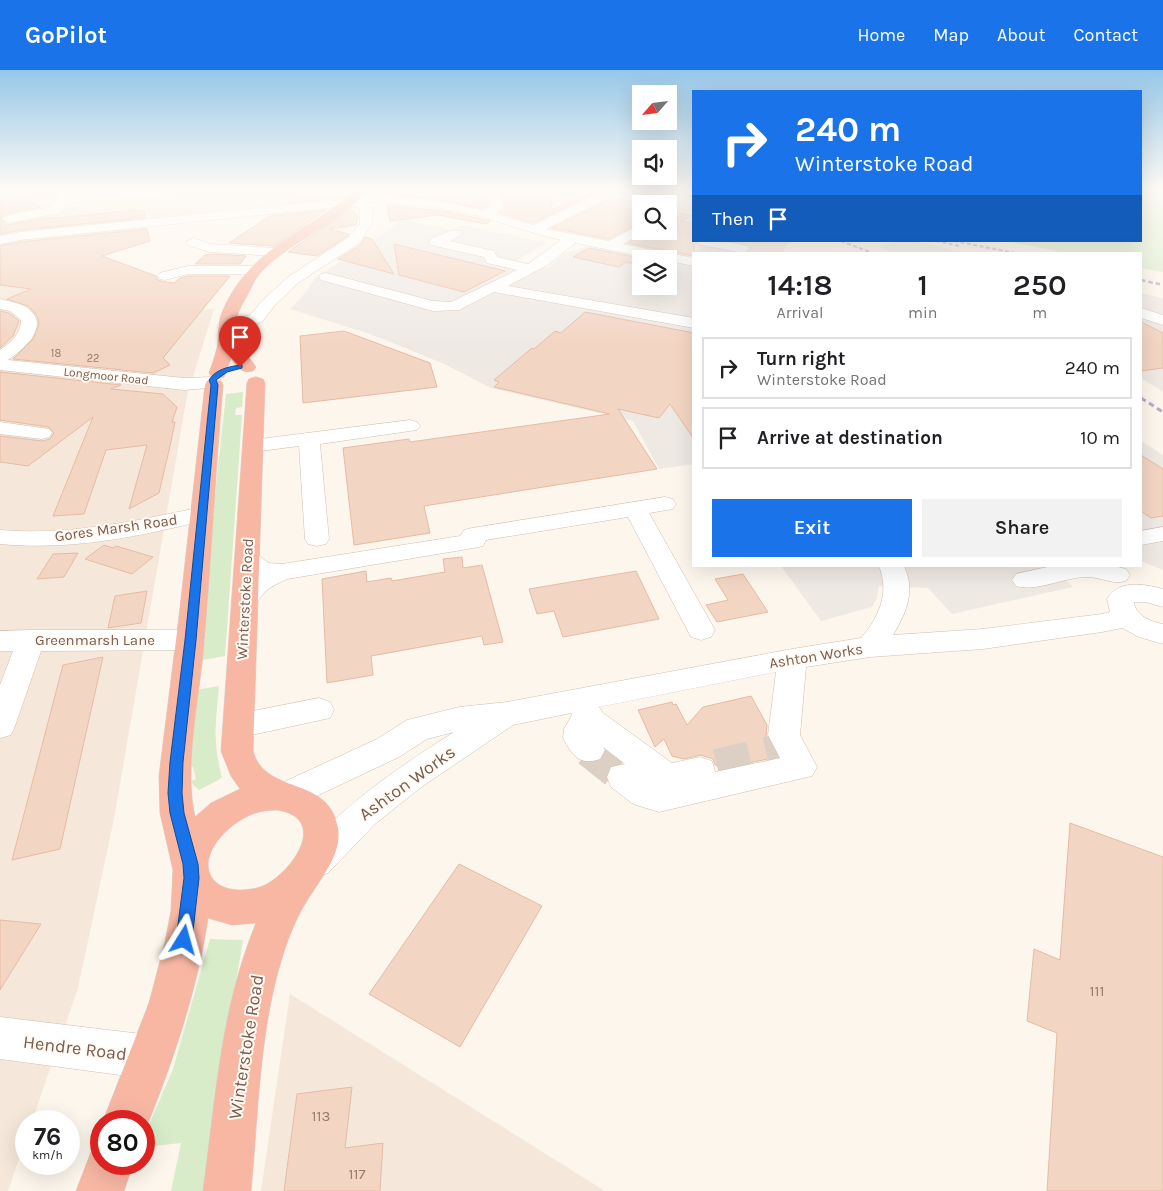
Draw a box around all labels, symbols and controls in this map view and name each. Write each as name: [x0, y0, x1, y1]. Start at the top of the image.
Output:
text: GoPilot: [25, 21, 107, 49]
text: Home: [857, 24, 905, 46]
text: Map: [933, 24, 969, 46]
text: About: [997, 24, 1046, 46]
text: Contact: [1074, 24, 1138, 46]
north arrow: [632, 85, 678, 130]
map controls: [632, 85, 677, 295]
text: 240 m: [795, 109, 901, 150]
icon: right: [712, 110, 777, 175]
button: sound: [632, 140, 677, 185]
text: Winterstoke Road: [795, 151, 973, 177]
button: search: [632, 195, 677, 240]
icon: arrive: [764, 205, 792, 233]
text: Then: [712, 208, 754, 230]
button: layers: [632, 250, 677, 295]
text: 14:18: [767, 267, 833, 303]
text: 1: [918, 267, 928, 303]
text: 250: [1013, 267, 1067, 303]
text: Arrival: [777, 303, 823, 322]
text: min: [908, 303, 937, 322]
text: m: [1032, 303, 1047, 322]
pin: [219, 316, 261, 367]
icon: arrive: [226, 323, 254, 351]
house number: 18: [51, 347, 61, 360]
text: Turn right: [757, 348, 846, 370]
house number: 22: [87, 352, 99, 365]
icon: right: [714, 354, 742, 382]
text: 240 m: [1065, 357, 1120, 379]
street label: Longmoor Road: [63, 365, 149, 387]
text: Winterstoke Road: [757, 370, 887, 389]
icon: arrive: [714, 424, 742, 452]
text: Arrive at destination: [757, 427, 943, 449]
text: 10 m: [1080, 427, 1120, 449]
button: Exit: [712, 499, 912, 557]
button: Share: [922, 499, 1122, 557]
street label: Gores Marsh Road: [53, 510, 179, 546]
street label: Winterstoke Road: [233, 538, 257, 660]
street label: Greenmarsh Lane: [35, 631, 155, 649]
street label: Ashton Works: [768, 640, 864, 672]
street label: Ashton Works: [354, 741, 460, 825]
position arrow: [157, 913, 209, 965]
street label: Winterstoke Road: [224, 973, 268, 1121]
house number: 111: [1090, 982, 1104, 1000]
street label: Hendre Road: [22, 1031, 128, 1065]
house number: 113: [312, 1107, 330, 1125]
speed limit sign: 80: [90, 1110, 155, 1175]
text: 76: [34, 1122, 61, 1151]
text: km/h: [32, 1148, 63, 1162]
house number: 117: [349, 1165, 365, 1183]

